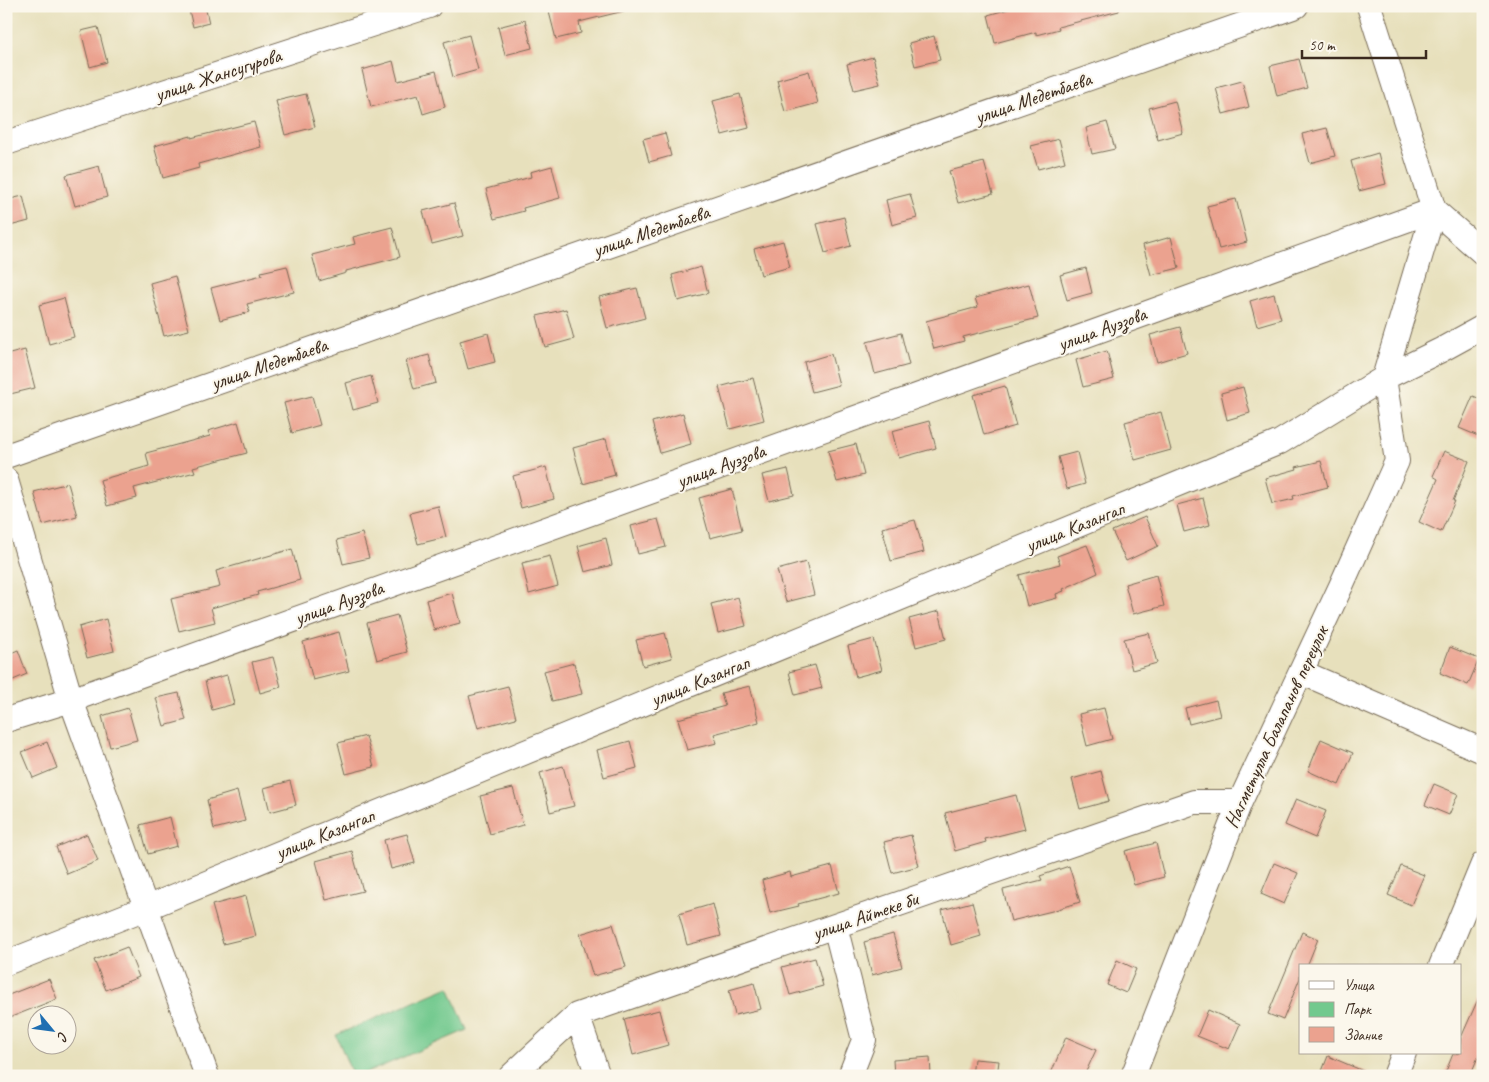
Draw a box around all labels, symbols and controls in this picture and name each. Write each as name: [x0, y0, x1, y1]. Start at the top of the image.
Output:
scale bar: [1302, 28, 1425, 60]
text: 50 m: [1309, 36, 1336, 55]
street label: улица Жансугурова: [151, 42, 286, 107]
street label: улица Медетбаева: [970, 66, 1096, 130]
street label: улица Медетбаева: [588, 199, 714, 263]
street label: улица Ауэзова: [1053, 301, 1152, 358]
street label: улица Медетбаева: [206, 332, 332, 396]
street label: улица Ауэзова: [672, 438, 771, 495]
street label: улица Казангап: [1021, 495, 1129, 559]
street label: улица Ауэзова: [290, 575, 389, 632]
street label: Нагметулла Балапанов переулок: [1218, 621, 1334, 832]
street label: улица Казангап: [646, 649, 754, 713]
street label: улица Казангап: [271, 802, 379, 866]
street label: улица Айтеке би: [808, 886, 923, 946]
legend: [1299, 964, 1462, 1054]
text: Улица: [1344, 976, 1375, 995]
text: Парк: [1344, 1000, 1372, 1019]
north arrow: [28, 1004, 78, 1054]
text: Здание: [1344, 1026, 1383, 1045]
text: С: [53, 1029, 72, 1045]

